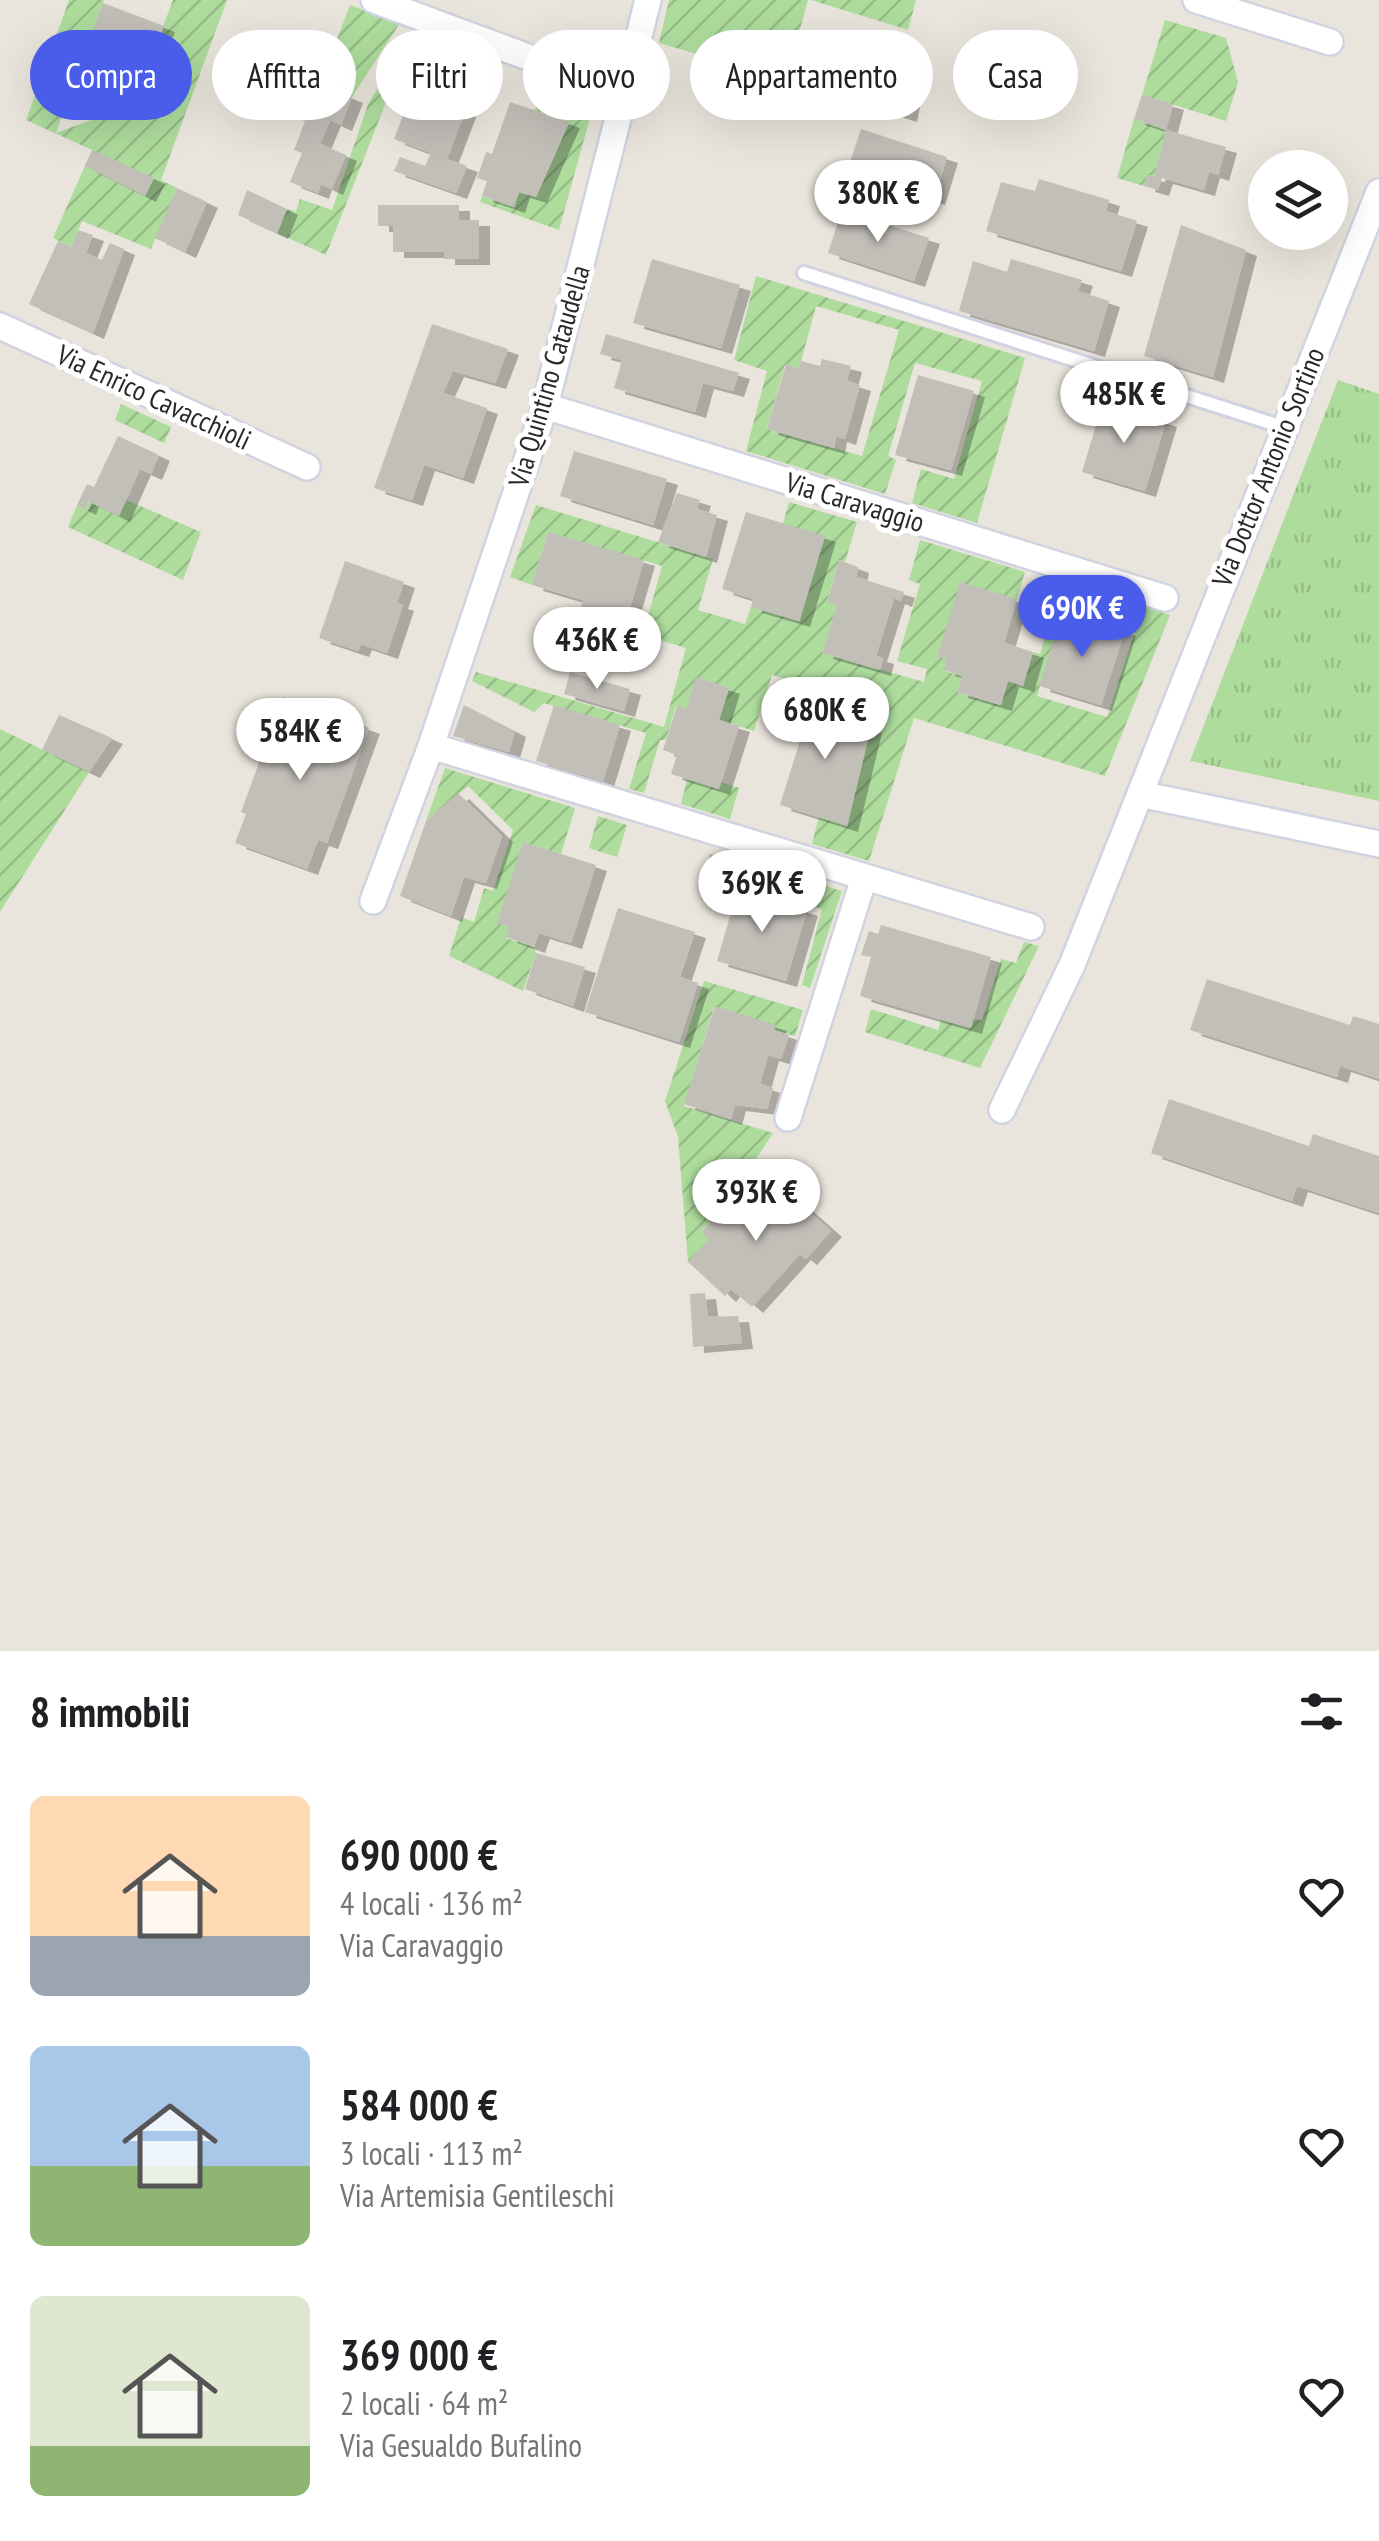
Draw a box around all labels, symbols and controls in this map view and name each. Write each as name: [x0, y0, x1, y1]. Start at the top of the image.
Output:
chip: Compra: [30, 30, 192, 120]
chip: Affitta: [212, 30, 356, 120]
chip: Filtri: [376, 30, 503, 120]
chip: Nuovo: [523, 30, 670, 120]
chip: Appartamento: [690, 30, 933, 120]
chip: Casa: [953, 30, 1078, 120]
map controls: [1248, 150, 1348, 250]
button: layers: [1248, 150, 1348, 250]
pin: 380K €: [797, 160, 959, 245]
text: 380K €: [836, 171, 920, 213]
street label: Via Quintino Cataudella: [499, 261, 598, 492]
street label: Via Enrico Cavacchioli: [50, 335, 257, 458]
street label: Via Dottor Antonio Sortino: [1202, 342, 1332, 593]
pin: 485K €: [1043, 361, 1205, 446]
text: 485K €: [1082, 372, 1166, 414]
street label: Via Caravaggio: [780, 463, 929, 540]
pin: 690K €: [1001, 575, 1163, 660]
text: 690K €: [1040, 586, 1124, 628]
pin: 436K €: [516, 607, 678, 692]
text: 436K €: [555, 618, 639, 660]
pin: 680K €: [744, 677, 906, 762]
text: 680K €: [783, 688, 867, 730]
pin: 584K €: [219, 698, 381, 783]
text: 584K €: [258, 709, 342, 751]
pin: 369K €: [681, 850, 843, 935]
text: 369K €: [720, 861, 804, 903]
pin: 393K €: [675, 1159, 837, 1244]
text: 393K €: [714, 1170, 798, 1212]
text: 8 immobili: [30, 1684, 190, 1739]
icon: filters: [1294, 1684, 1349, 1739]
text: 690 000 €: [340, 1827, 498, 1882]
icon: home: [110, 1836, 230, 1956]
icon: heart: [1294, 1869, 1349, 1924]
text: 4 locali · 136 m²: [340, 1882, 523, 1924]
text: Via Caravaggio: [340, 1924, 504, 1966]
text: 584 000 €: [340, 2077, 498, 2132]
icon: home: [110, 2086, 230, 2206]
icon: heart: [1294, 2119, 1349, 2174]
text: 3 locali · 113 m²: [340, 2132, 523, 2174]
text: Via Artemisia Gentileschi: [340, 2174, 615, 2216]
text: 369 000 €: [340, 2327, 498, 2382]
icon: home: [110, 2336, 230, 2456]
icon: heart: [1294, 2369, 1349, 2424]
text: 2 locali · 64 m²: [340, 2382, 508, 2424]
text: Via Gesualdo Bufalino: [340, 2424, 582, 2466]

